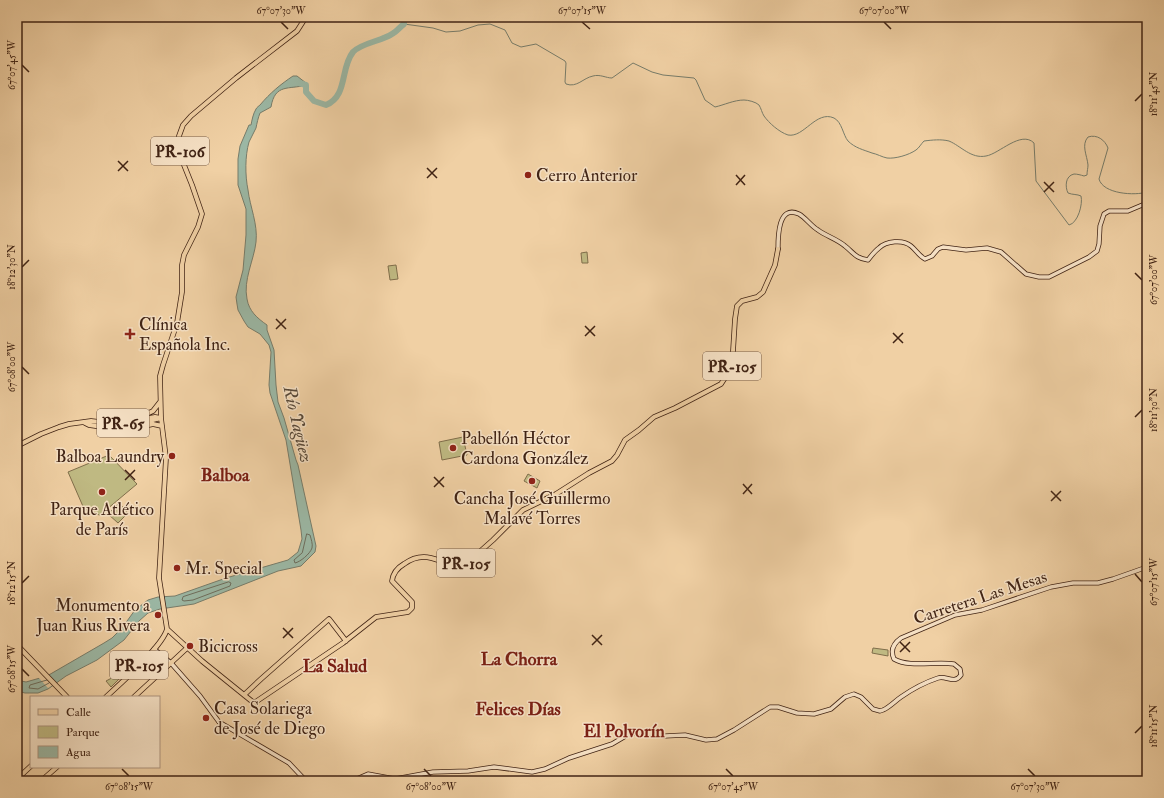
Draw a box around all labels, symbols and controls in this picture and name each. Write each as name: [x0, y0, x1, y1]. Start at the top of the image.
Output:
text: 67°07'30"W: [257, 5, 306, 17]
text: 67°07'15"W: [558, 5, 607, 17]
text: 67°07'00"W: [859, 5, 910, 17]
text: 67°07'45"W: [6, 39, 18, 90]
text: 18°11'45"N: [1148, 72, 1160, 116]
road number: PR-106: [151, 137, 209, 165]
place label: Cerro Anterior: [536, 165, 638, 186]
marker: Cerro Anterior: [523, 170, 533, 180]
text: 18°12'30"N: [6, 244, 18, 290]
text: 67°07'00"W: [1148, 254, 1160, 305]
place label: Clínica Española Inc.: [139, 314, 230, 356]
marker: Clínica Española Inc.: [124, 328, 136, 340]
text: 67°08'00"W: [6, 341, 18, 392]
road number: PR-105: [703, 352, 761, 380]
water label: Río Yagüez: [277, 383, 317, 465]
text: 18°11'30"N: [1148, 388, 1160, 432]
road number: PR-65: [97, 409, 149, 437]
place label: Pabellón Héctor Cardona González: [461, 428, 589, 469]
marker: Pabellón Héctor Cardona González: [448, 443, 458, 453]
place label: Balboa Laundry: [56, 446, 165, 468]
marker: Balboa Laundry: [167, 451, 177, 461]
district label: Balboa: [201, 464, 250, 487]
marker: Cancha José Guillermo Malavé Torres: [527, 476, 537, 486]
marker: Parque Atlético de París: [97, 487, 107, 497]
place label: Cancha José Guillermo Malavé Torres: [454, 488, 610, 529]
place label: Parque Atlético de París: [50, 499, 154, 540]
road number: PR-105: [437, 549, 495, 577]
text: 67°07'15"W: [1148, 557, 1160, 606]
place label: Mr. Special: [185, 558, 263, 580]
text: 18°12'15"N: [6, 561, 18, 605]
marker: Mr. Special: [172, 563, 182, 573]
street label: Carretera Las Mesas: [911, 566, 1050, 629]
place label: Monumento a Juan Rius Rivera: [35, 595, 151, 637]
marker: Monumento a Juan Rius Rivera: [153, 610, 163, 620]
place label: Bicicross: [198, 636, 258, 657]
marker: Bicicross: [185, 641, 195, 651]
text: 67°08'15"W: [6, 644, 18, 693]
district label: La Chorra: [481, 648, 558, 671]
road number: PR-105: [110, 651, 168, 679]
district label: La Salud: [303, 655, 367, 678]
legend: [30, 696, 160, 768]
place label: Casa Solariega de José de Diego: [214, 698, 325, 740]
district label: Felices Días: [475, 698, 561, 721]
text: Calle: [66, 705, 91, 720]
text: 18°11'15"N: [1148, 705, 1160, 747]
marker: Casa Solariega de José de Diego: [201, 713, 211, 723]
district label: El Polvorín: [583, 720, 666, 743]
text: Parque: [66, 725, 100, 740]
text: Agua: [65, 745, 92, 760]
text: 67°08'15"W: [105, 781, 154, 793]
text: 67°08'00"W: [406, 781, 457, 793]
text: 67°07'45"W: [708, 781, 759, 793]
text: 67°07'30"W: [1011, 781, 1060, 793]

